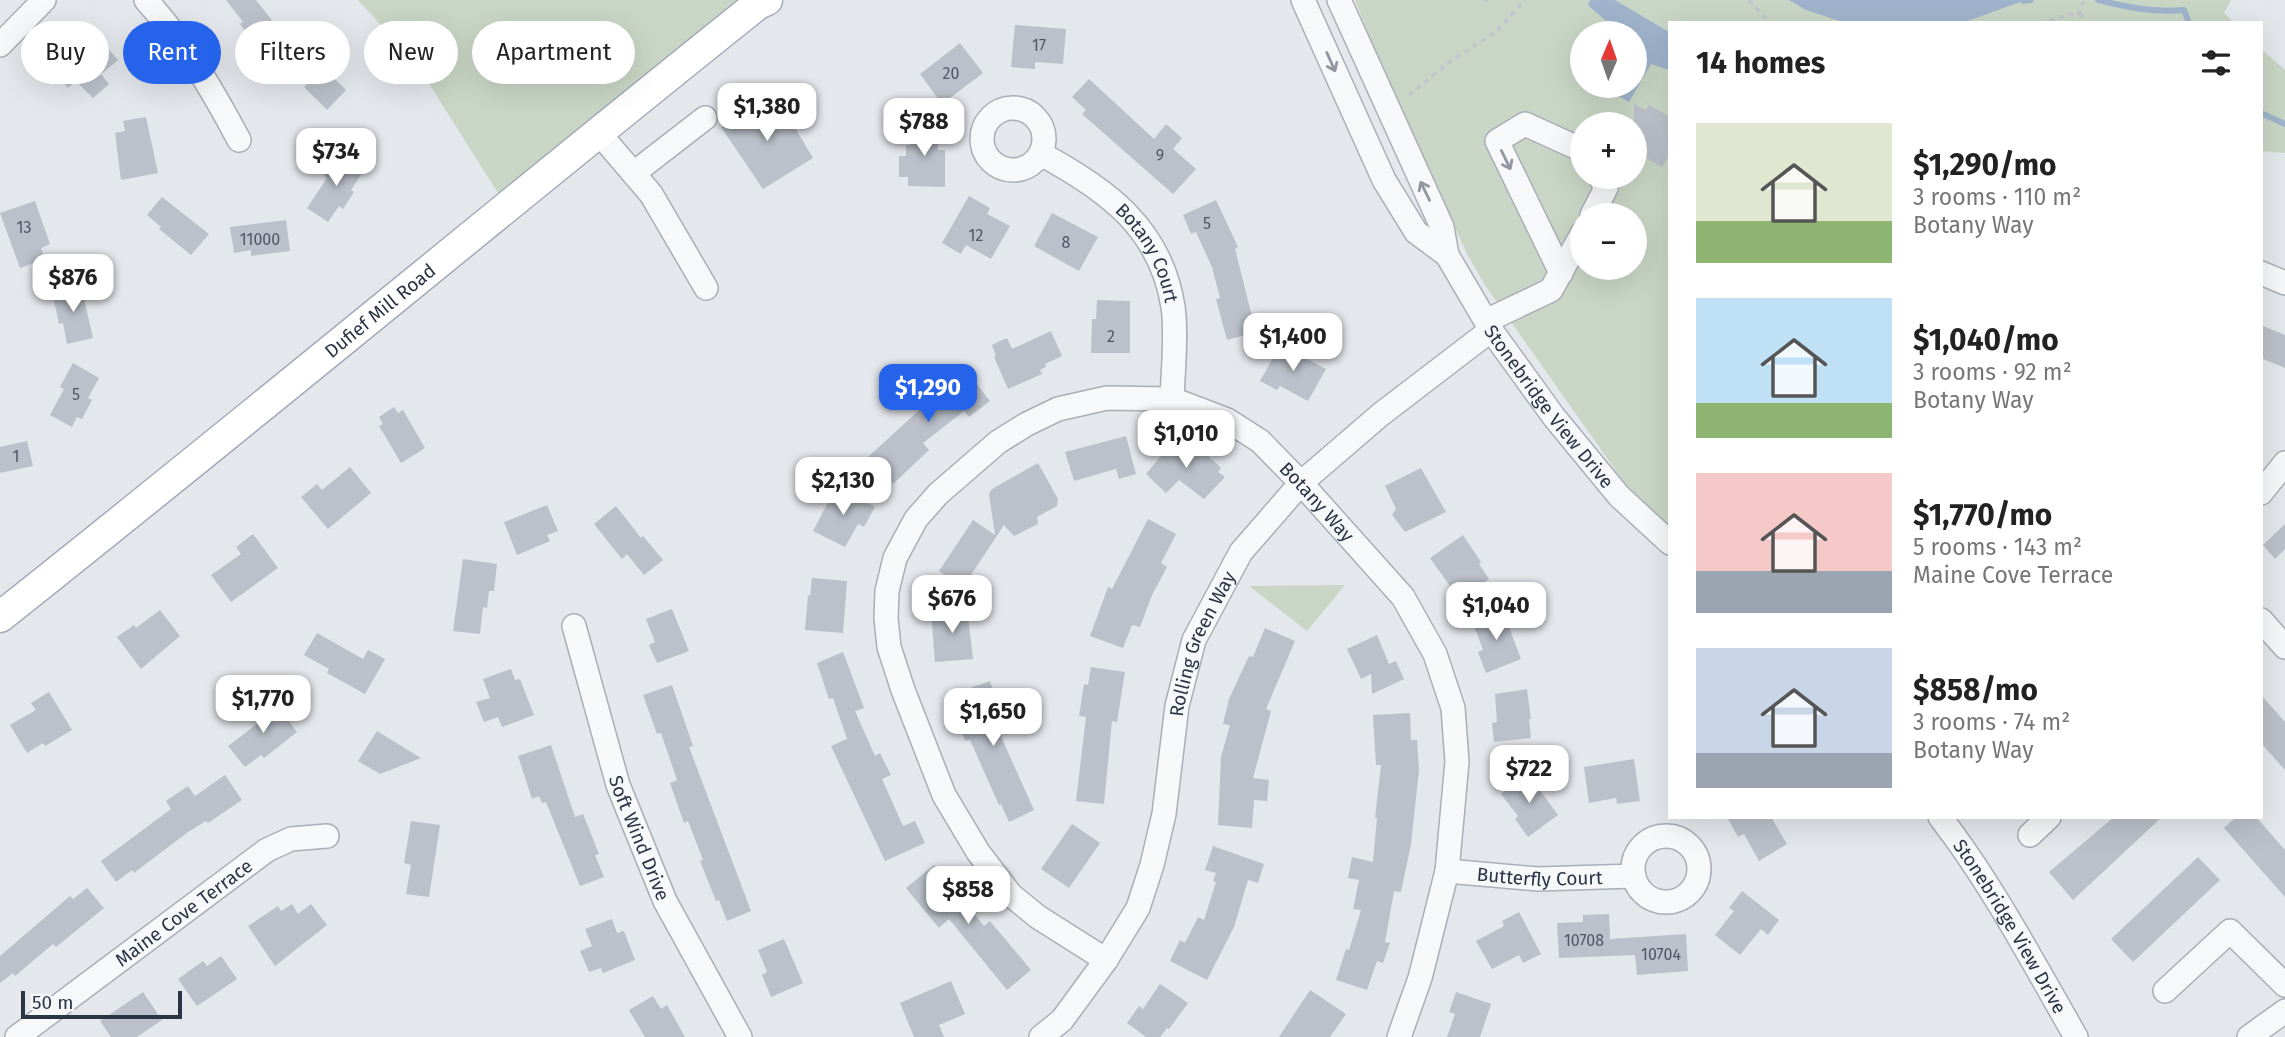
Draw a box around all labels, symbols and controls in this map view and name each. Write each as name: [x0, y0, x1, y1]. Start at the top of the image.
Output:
chip: Buy: [21, 21, 109, 84]
chip: Rent: [123, 21, 221, 84]
chip: Filters: [235, 21, 350, 84]
chip: New: [364, 21, 458, 84]
chip: Apartment: [472, 21, 635, 84]
north arrow: [1570, 21, 1647, 98]
map controls: [1570, 21, 1647, 280]
house number: 17: [1032, 36, 1046, 55]
icon: filters: [2197, 44, 2235, 82]
text: 14 homes: [1696, 45, 1825, 81]
one-way arrow: [1325, 51, 1338, 72]
house number: 20: [943, 64, 959, 83]
pin: $1,380: [710, 83, 824, 143]
text: $1,380: [733, 92, 801, 120]
pin: $788: [883, 99, 965, 158]
text: $788: [899, 107, 949, 135]
button: +: [1570, 112, 1647, 189]
pin: $734: [295, 128, 377, 188]
text: $734: [312, 137, 360, 165]
house number: 9: [1156, 146, 1164, 165]
text: $1,290/mo: [1913, 147, 2057, 183]
one-way arrow: [1500, 149, 1513, 170]
icon: home: [1752, 151, 1836, 235]
one-way arrow: [1418, 181, 1432, 202]
text: 3 rooms · 110 m²: [1913, 183, 2081, 211]
street label: Botany Court: [1111, 198, 1183, 305]
button: −: [1570, 203, 1647, 280]
text: Botany Way: [1913, 211, 2034, 239]
house number: 5: [1203, 214, 1211, 233]
house number: 13: [17, 218, 31, 237]
house number: 12: [969, 226, 983, 245]
house number: 11000: [240, 230, 280, 249]
house number: 8: [1062, 233, 1071, 252]
pin: $876: [32, 254, 114, 314]
street label: Dufief Mill Road: [320, 259, 440, 363]
text: $876: [49, 263, 97, 291]
pin: $1,400: [1236, 314, 1350, 373]
street label: Stonebridge View Drive: [1479, 321, 1619, 493]
text: $1,400: [1259, 322, 1327, 350]
text: $1,040/mo: [1913, 322, 2059, 358]
icon: home: [1752, 326, 1836, 410]
house number: 2: [1107, 327, 1115, 346]
text: 3 rooms · 92 m²: [1913, 358, 2072, 386]
pin: $1,290: [871, 364, 985, 424]
text: $1,290: [895, 373, 961, 401]
house number: 5: [72, 385, 80, 404]
text: Botany Way: [1913, 386, 2034, 414]
pin: $1,010: [1129, 410, 1243, 470]
text: $1,010: [1154, 419, 1218, 447]
house number: 1: [13, 447, 19, 466]
street label: Botany Way: [1275, 457, 1359, 547]
pin: $2,130: [786, 458, 900, 517]
text: $2,130: [811, 466, 875, 494]
text: $1,770/mo: [1913, 497, 2052, 533]
icon: home: [1752, 501, 1836, 585]
text: 5 rooms · 143 m²: [1913, 533, 2082, 561]
text: Maine Cove Terrace: [1913, 561, 2113, 589]
street label: Rolling Green Way: [1165, 567, 1241, 718]
pin: $676: [911, 576, 993, 635]
pin: $1,040: [1439, 582, 1553, 642]
text: $676: [928, 584, 976, 612]
text: $1,040: [1462, 591, 1530, 619]
text: $858/mo: [1913, 672, 2038, 708]
pin: $1,770: [206, 676, 320, 735]
icon: home: [1752, 676, 1836, 760]
text: $1,770: [232, 684, 294, 712]
pin: $1,650: [936, 688, 1050, 748]
text: $1,650: [960, 697, 1026, 725]
text: 3 rooms · 74 m²: [1913, 708, 2070, 736]
text: Botany Way: [1913, 736, 2034, 764]
pin: $722: [1488, 746, 1570, 805]
text: $722: [1506, 754, 1552, 782]
street label: Soft Wind Drive: [604, 773, 675, 904]
street label: Stonebridge View Drive: [1948, 835, 2071, 1018]
street label: Maine Cove Terrace: [111, 854, 257, 972]
street label: Butterfly Court: [1476, 863, 1603, 891]
pin: $858: [927, 866, 1009, 926]
text: $858: [942, 875, 994, 903]
house number: 10708: [1564, 931, 1604, 950]
house number: 10704: [1641, 945, 1681, 964]
scale bar: [21, 988, 182, 1020]
text: 50 m: [32, 991, 73, 1014]

